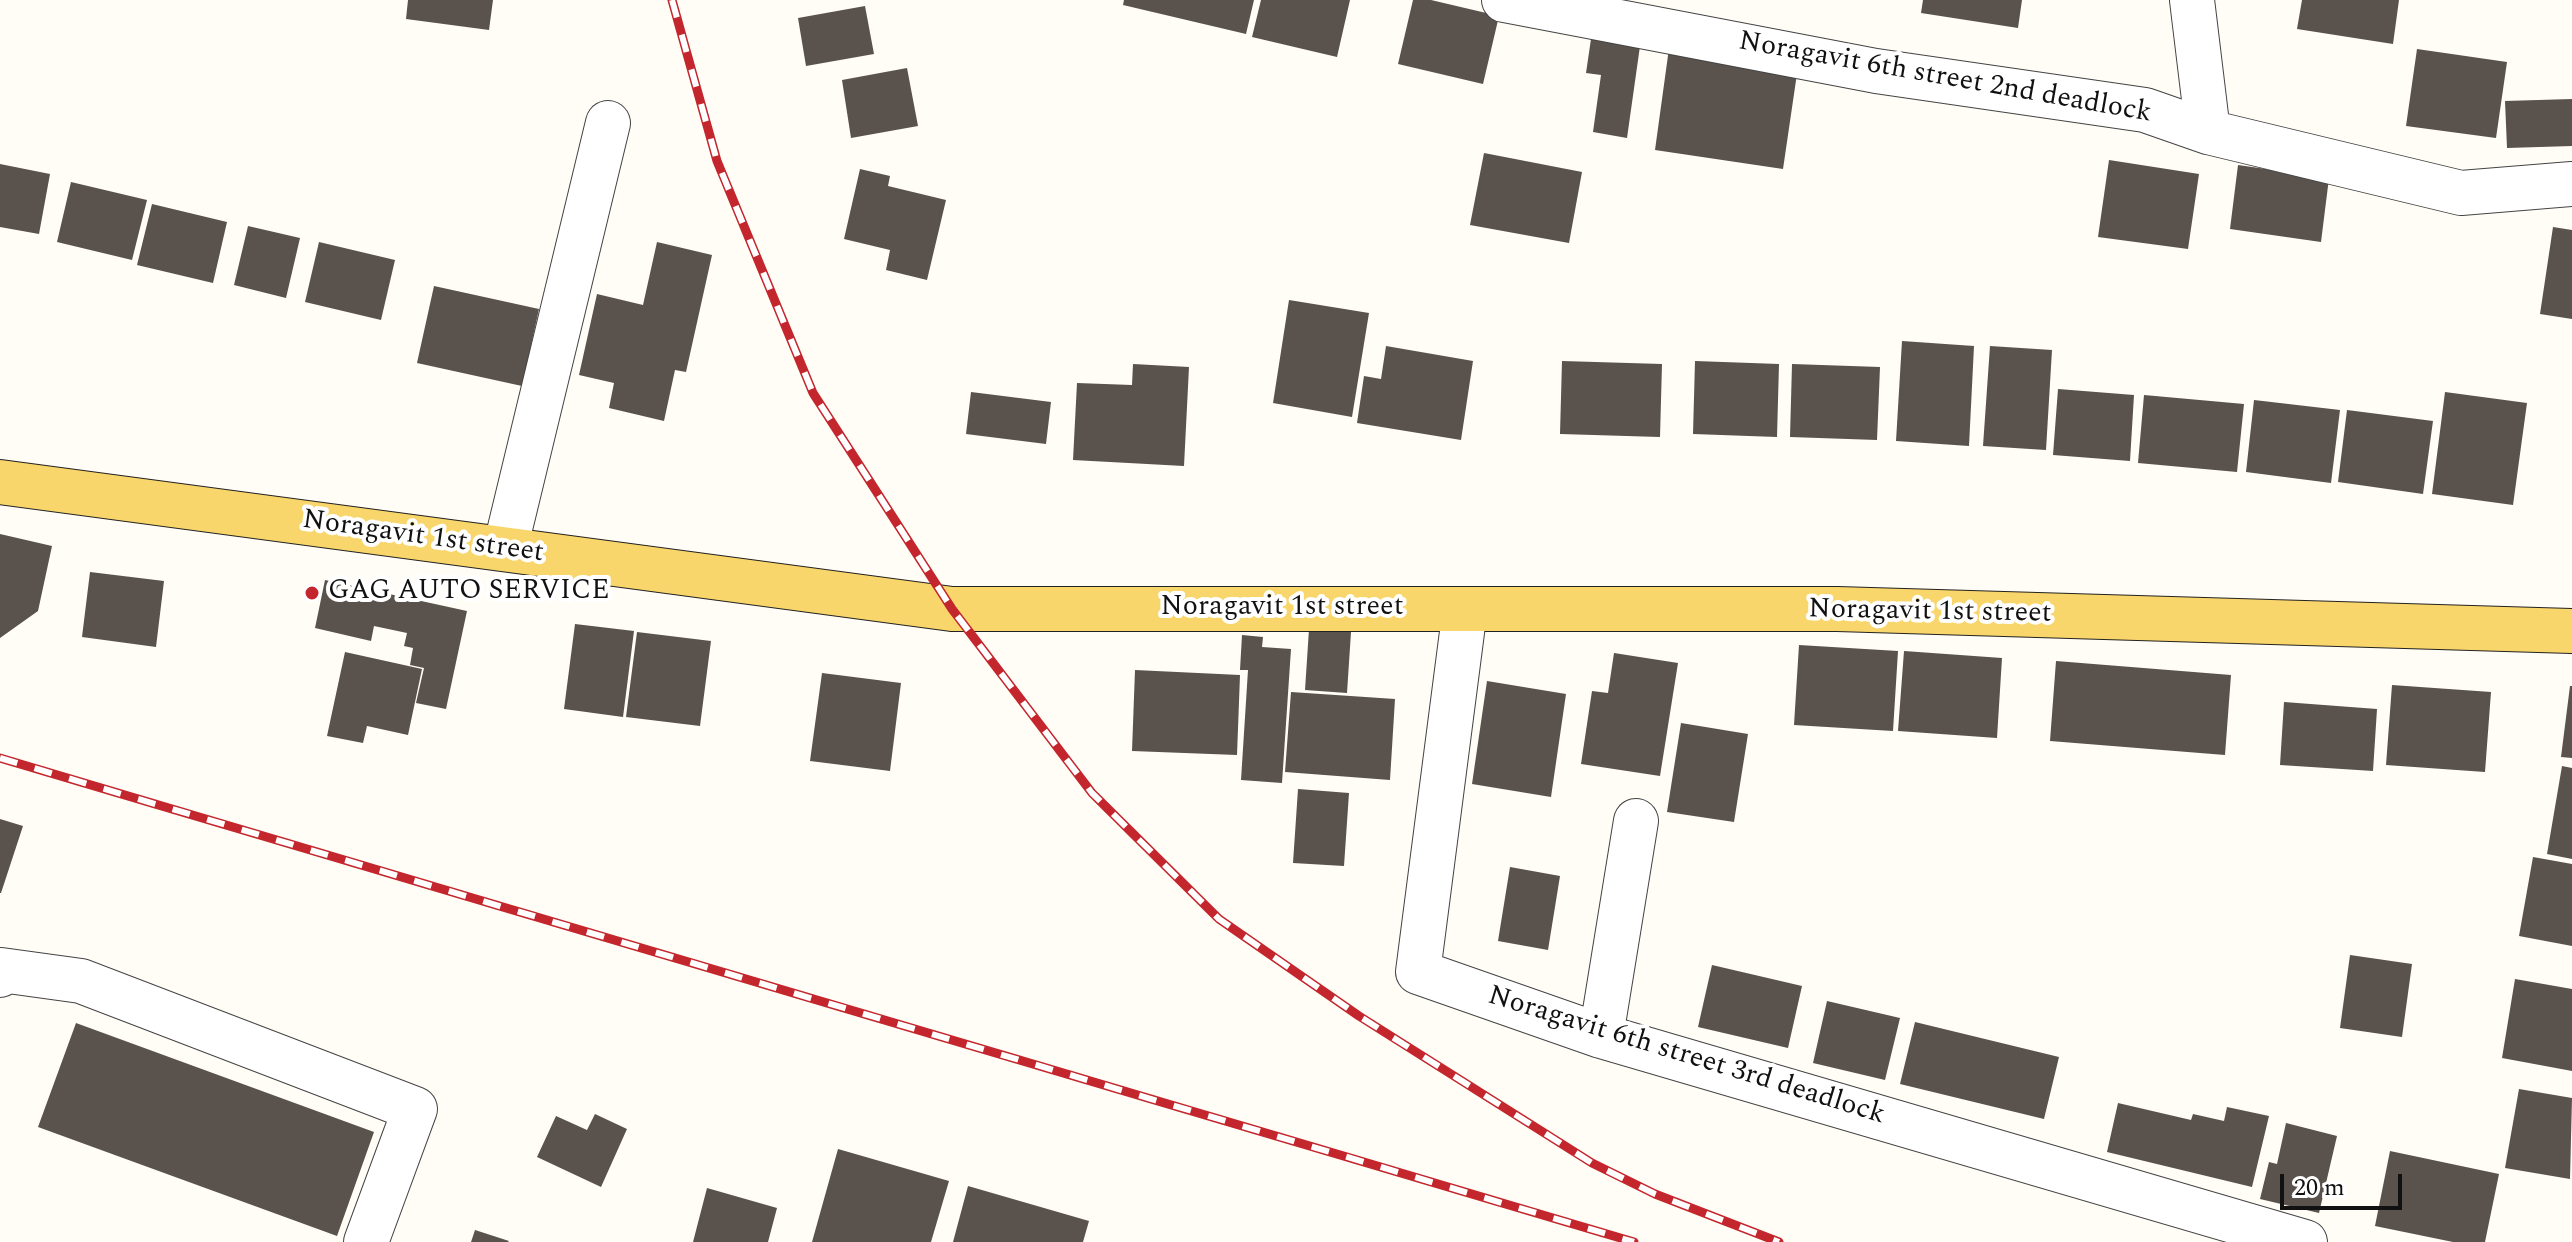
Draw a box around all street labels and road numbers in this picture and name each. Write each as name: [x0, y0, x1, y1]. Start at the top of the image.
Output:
street label: Noragavit 6th street 2nd deadlock: [1736, 26, 2154, 132]
street label: Noragavit 1st street: [300, 504, 546, 572]
street label: Noragavit 1st street: [1160, 592, 1404, 626]
street label: Noragavit 1st street: [1808, 594, 2052, 632]
street label: Noragavit 6th street 3rd deadlock: [1483, 980, 1889, 1134]

